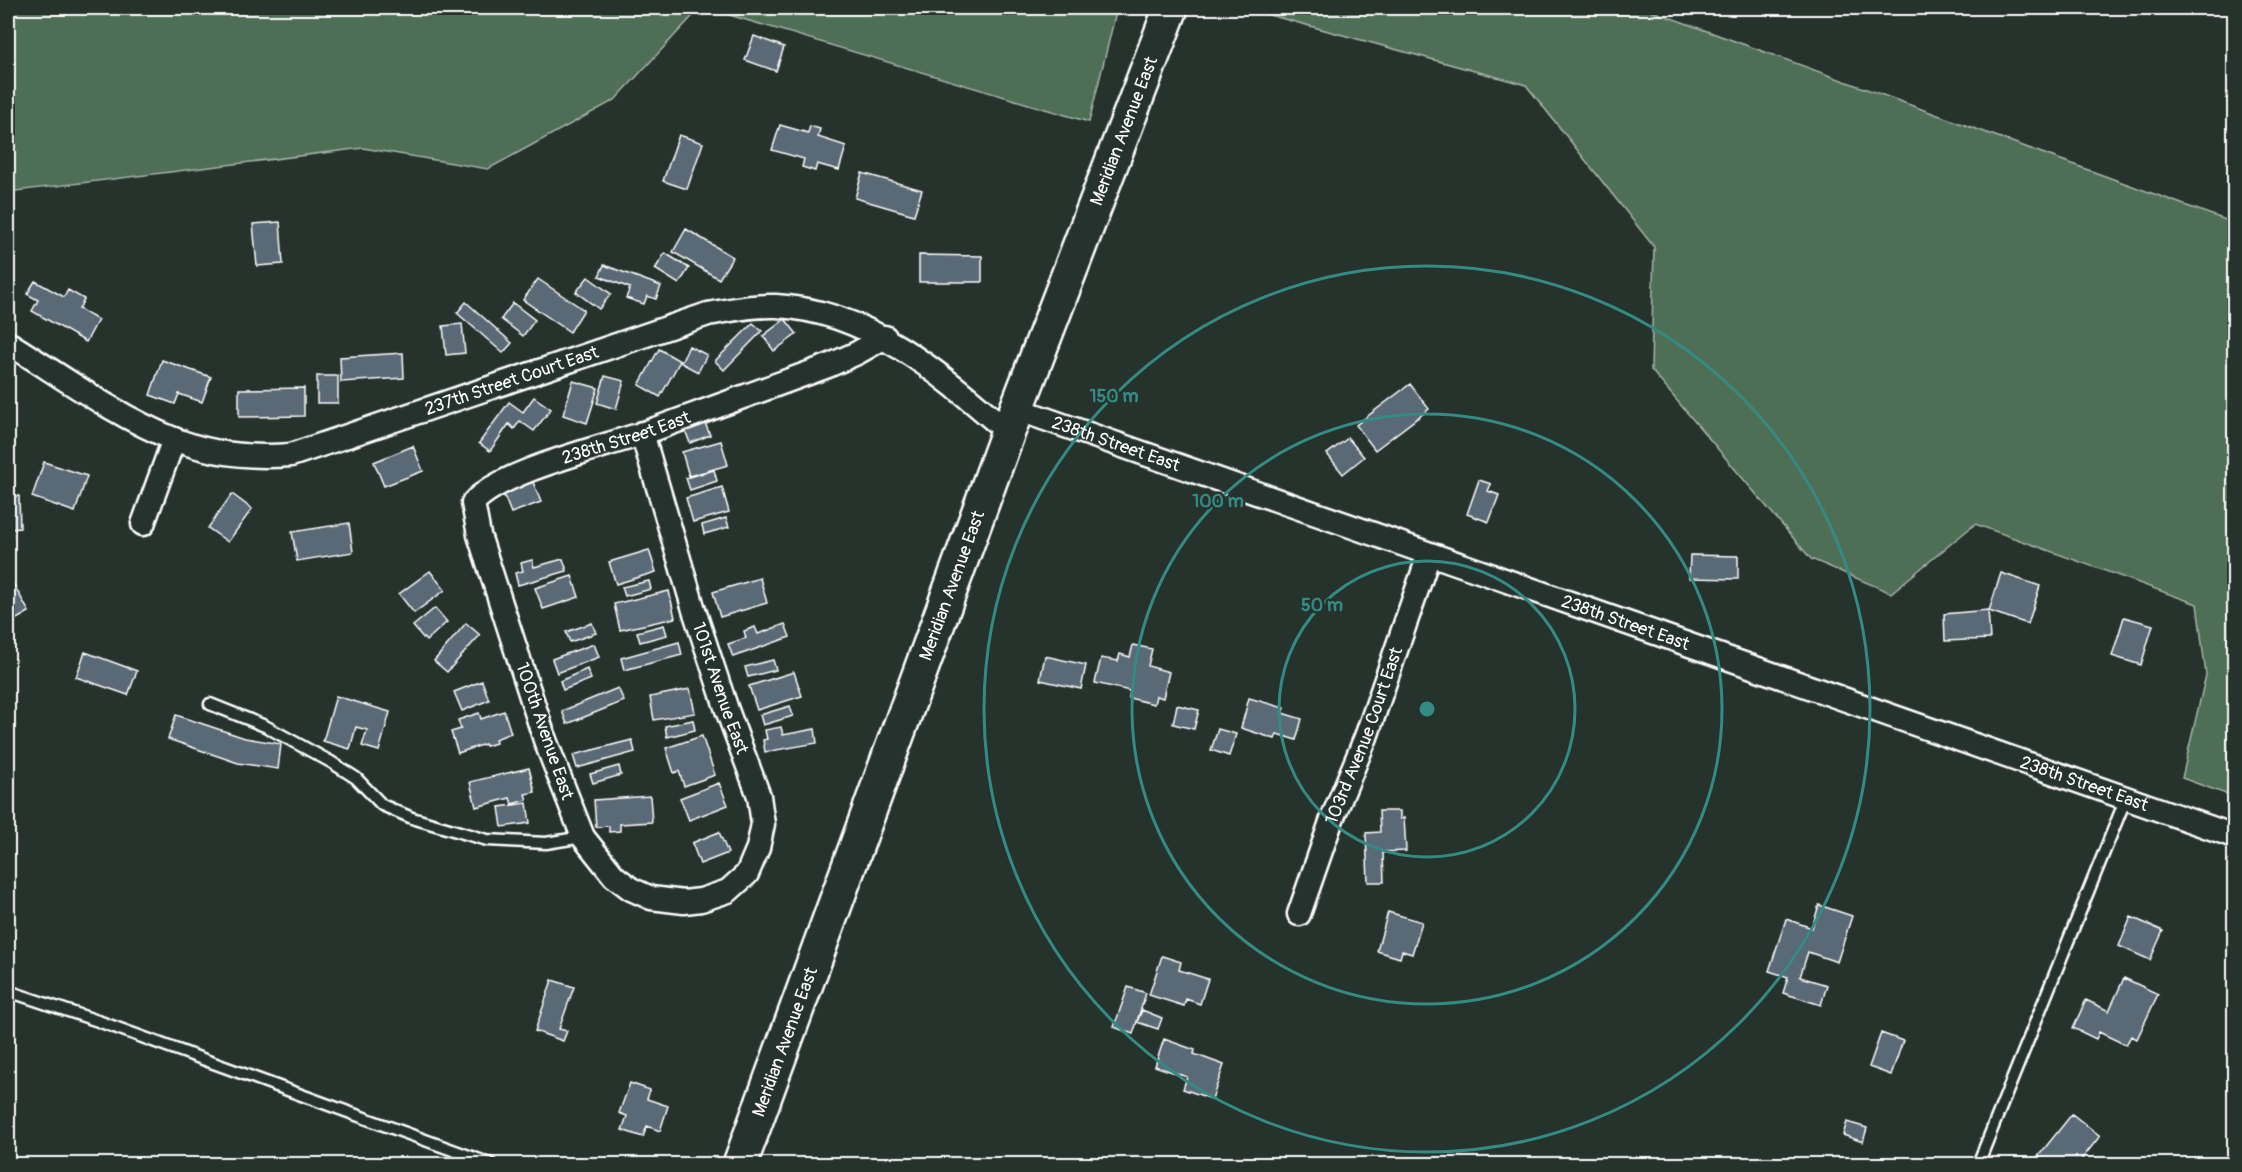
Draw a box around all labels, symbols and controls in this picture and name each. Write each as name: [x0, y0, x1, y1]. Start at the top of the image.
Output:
street label: Meridian Avenue East: [1085, 53, 1164, 209]
street label: 237th Street Court East: [422, 341, 602, 421]
text: 150 m: [1090, 385, 1139, 408]
street label: 238th Street East: [559, 406, 694, 470]
street label: 238th Street East: [1049, 411, 1184, 478]
text: 100 m: [1192, 490, 1244, 513]
street label: Meridian Avenue East: [914, 507, 990, 664]
street label: 238th Street East: [1558, 590, 1693, 656]
text: 50 m: [1301, 594, 1343, 617]
street label: 101st Avenue East: [687, 619, 754, 758]
street label: 103rd Avenue Court East: [1320, 643, 1409, 827]
street label: 100th Avenue East: [510, 660, 579, 803]
centre of rings: [1417, 699, 1437, 719]
street label: 238th Street East: [2017, 751, 2152, 817]
street label: Meridian Avenue East: [747, 963, 823, 1120]

